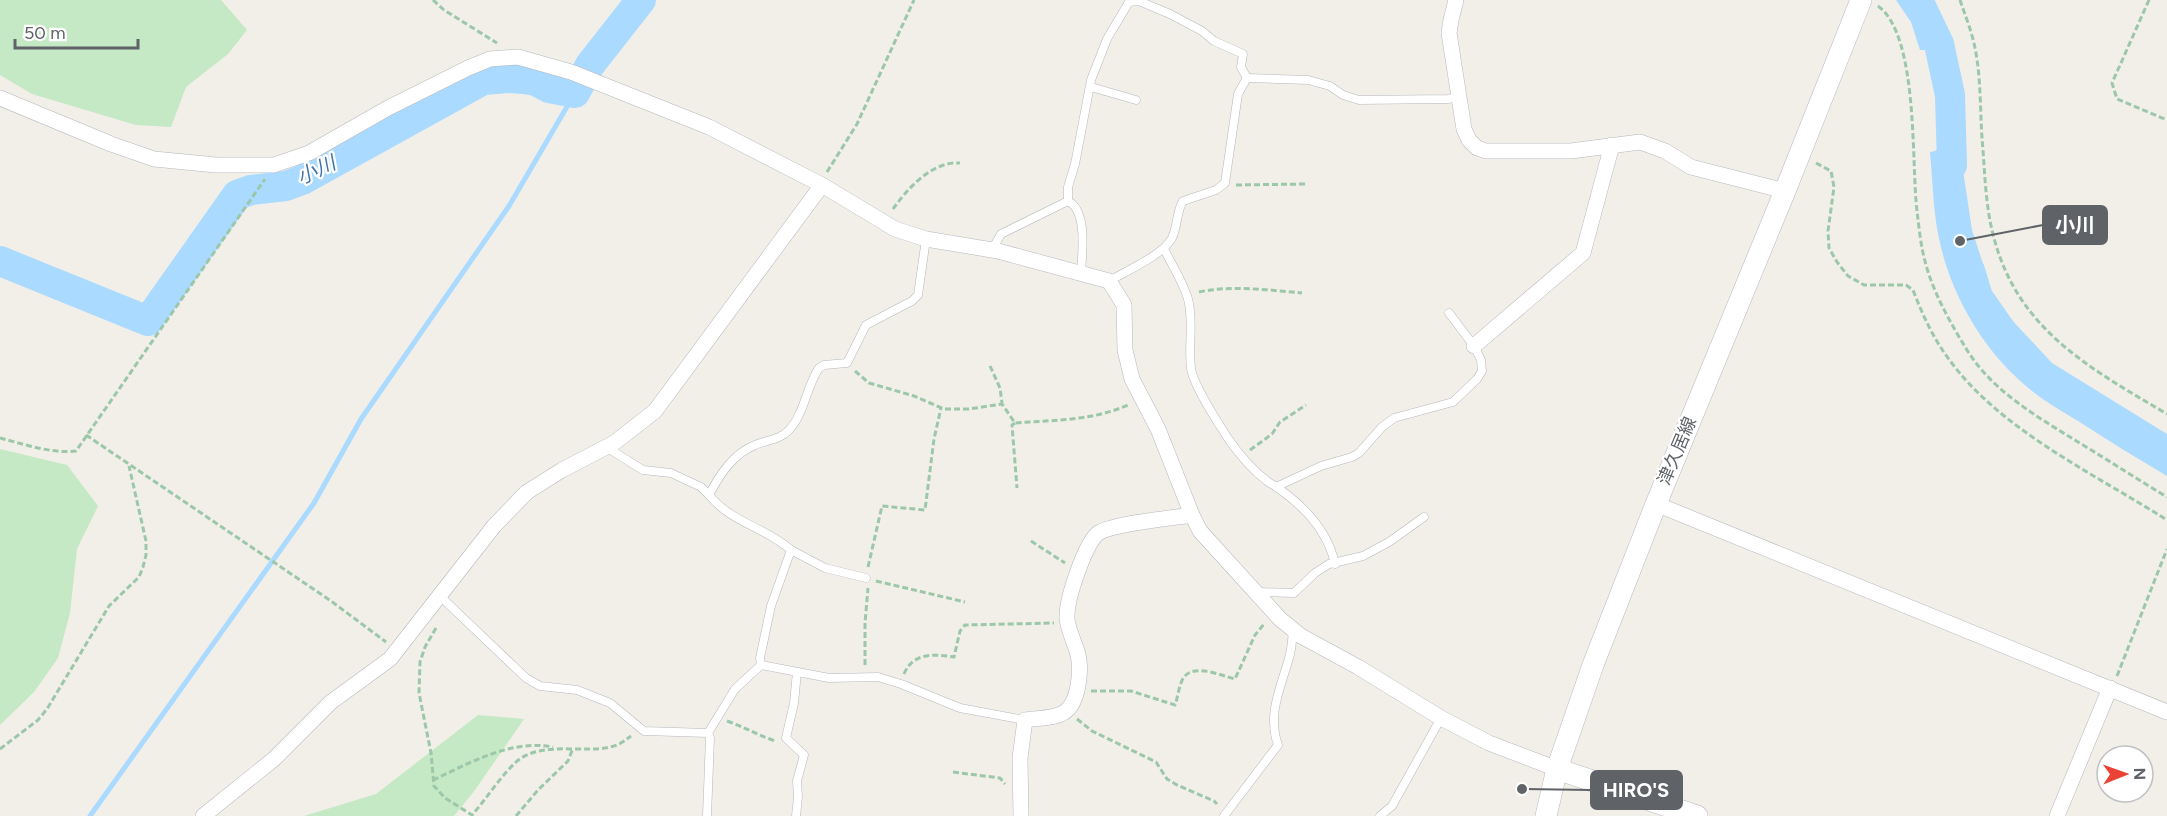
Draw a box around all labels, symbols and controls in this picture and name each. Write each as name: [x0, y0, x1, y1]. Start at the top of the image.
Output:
scale bar: [15, 12, 138, 50]
text: 50 m: [24, 22, 66, 44]
water label: 小川: [293, 150, 341, 189]
callout: 小川: [2043, 206, 2107, 244]
text: 小川: [2055, 213, 2095, 237]
street label: 津久居線: [1653, 414, 1701, 488]
north arrow: [2095, 744, 2155, 804]
text: N: [2130, 767, 2149, 780]
callout: HIRO'S: [1591, 771, 1682, 809]
text: HIRO'S: [1603, 778, 1669, 802]

